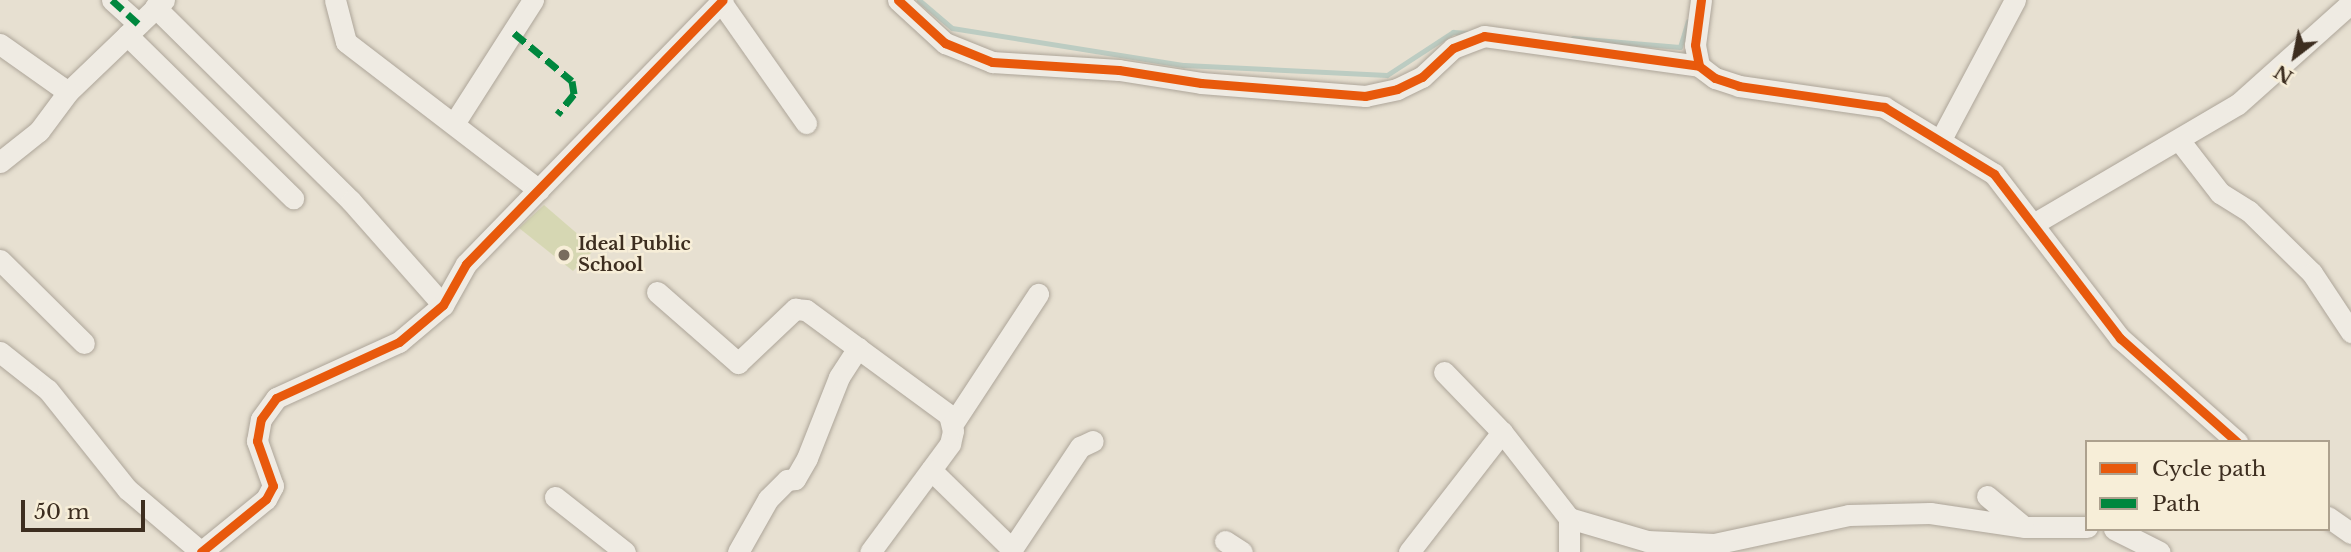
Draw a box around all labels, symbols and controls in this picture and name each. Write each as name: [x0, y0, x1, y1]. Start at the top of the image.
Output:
north arrow: [2260, 21, 2330, 91]
text: N: [2270, 60, 2297, 89]
place label: Ideal Public School: [578, 234, 691, 276]
marker: Ideal Public School: [556, 247, 572, 263]
legend: [2085, 440, 2330, 531]
text: Cycle path: [2152, 456, 2266, 482]
scale bar: [24, 486, 149, 530]
text: Path: [2152, 491, 2200, 517]
text: 50 m: [34, 499, 89, 525]

